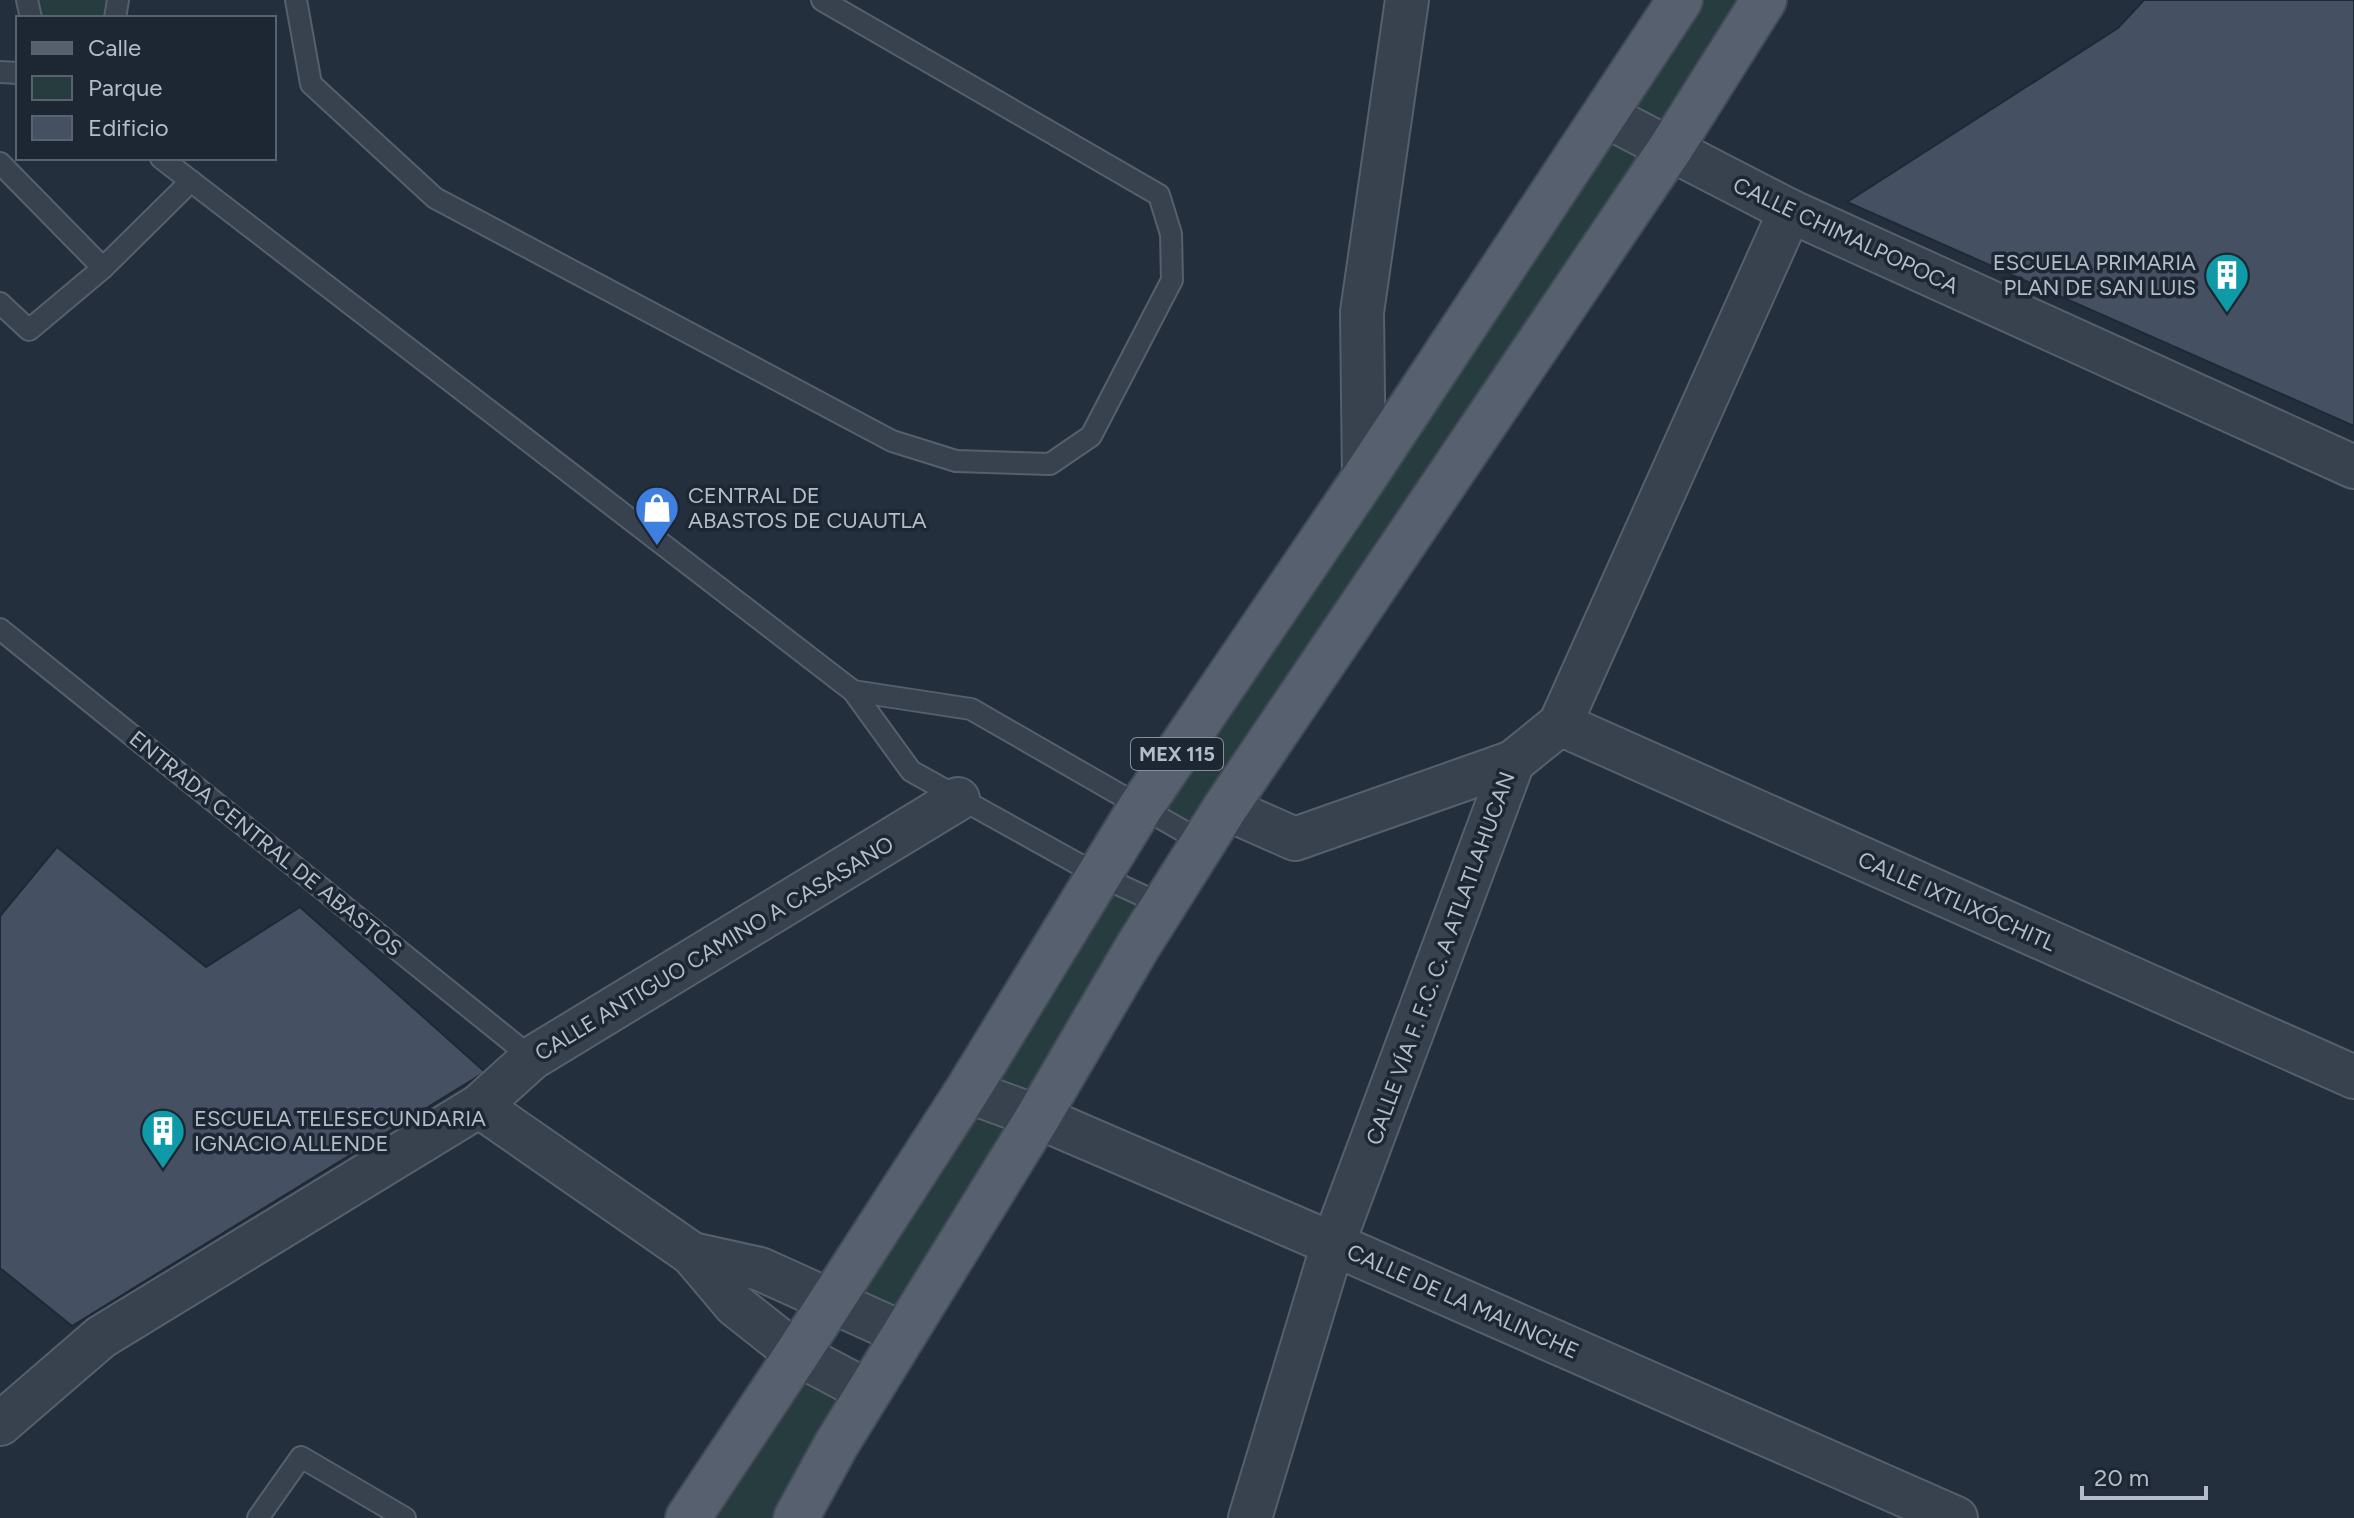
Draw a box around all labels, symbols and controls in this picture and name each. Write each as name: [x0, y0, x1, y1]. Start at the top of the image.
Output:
legend: [16, 16, 276, 160]
text: Calle: [88, 33, 141, 62]
text: Parque: [88, 73, 162, 102]
text: Edificio: [88, 113, 169, 142]
street label: CALLE CHIMALPOPOCA: [1729, 171, 1963, 300]
place label: ESCUELA PRIMARIA PLAN DE SAN LUIS: [1993, 249, 2196, 301]
building icon: ESCUELA PRIMARIA PLAN DE SAN LUIS: [2203, 251, 2251, 314]
place label: CENTRAL DE ABASTOS DE CUAUTLA: [688, 482, 927, 534]
shop icon: CENTRAL DE ABASTOS DE CUAUTLA: [633, 484, 681, 547]
street label: ENTRADA CENTRAL DE ABASTOS: [124, 725, 407, 962]
road number: MEX 115: [1131, 738, 1223, 770]
street label: CALLE VÍA F. F.C. C. A ATLATLAHUCAN: [1360, 768, 1521, 1149]
street label: CALLE ANTIGUO CAMINO A CASASANO: [530, 830, 899, 1067]
street label: CALLE IXTLIXÓCHITL: [1854, 846, 2060, 957]
place label: ESCUELA TELESECUNDARIA IGNACIO ALLENDE: [194, 1105, 486, 1157]
building icon: ESCUELA TELESECUNDARIA IGNACIO ALLENDE: [139, 1107, 187, 1170]
street label: CALLE DE LA MALINCHE: [1343, 1238, 1583, 1365]
scale bar: [2082, 1450, 2206, 1500]
text: 20 m: [2094, 1463, 2149, 1492]

